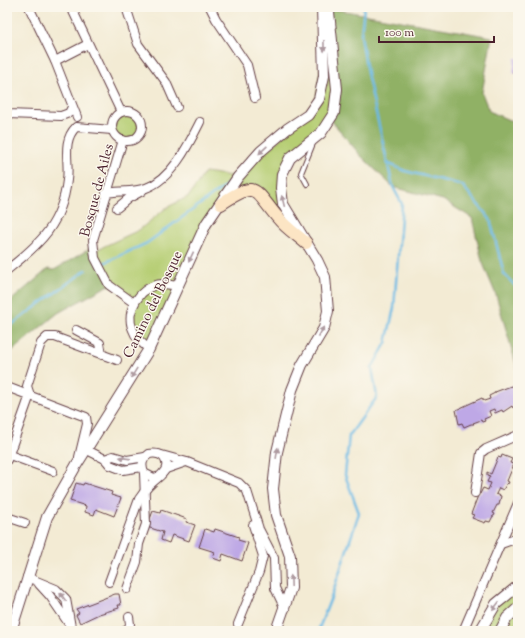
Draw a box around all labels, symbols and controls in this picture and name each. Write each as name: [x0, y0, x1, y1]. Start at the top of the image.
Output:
scale bar: [379, 18, 494, 44]
text: 100 m: [385, 24, 414, 42]
one-way arrow: [321, 40, 327, 53]
street label: Bosque de Ailes: [76, 142, 120, 239]
one-way arrow: [258, 145, 268, 154]
one-way arrow: [280, 195, 286, 207]
street label: Camino del Bosque: [119, 248, 188, 362]
one-way arrow: [188, 251, 194, 262]
one-way arrow: [318, 326, 324, 338]
one-way arrow: [130, 367, 137, 379]
one-way arrow: [274, 447, 280, 459]
one-way arrow: [119, 455, 131, 461]
one-way arrow: [288, 574, 294, 587]
one-way arrow: [59, 592, 67, 602]
one-way arrow: [492, 600, 500, 611]

